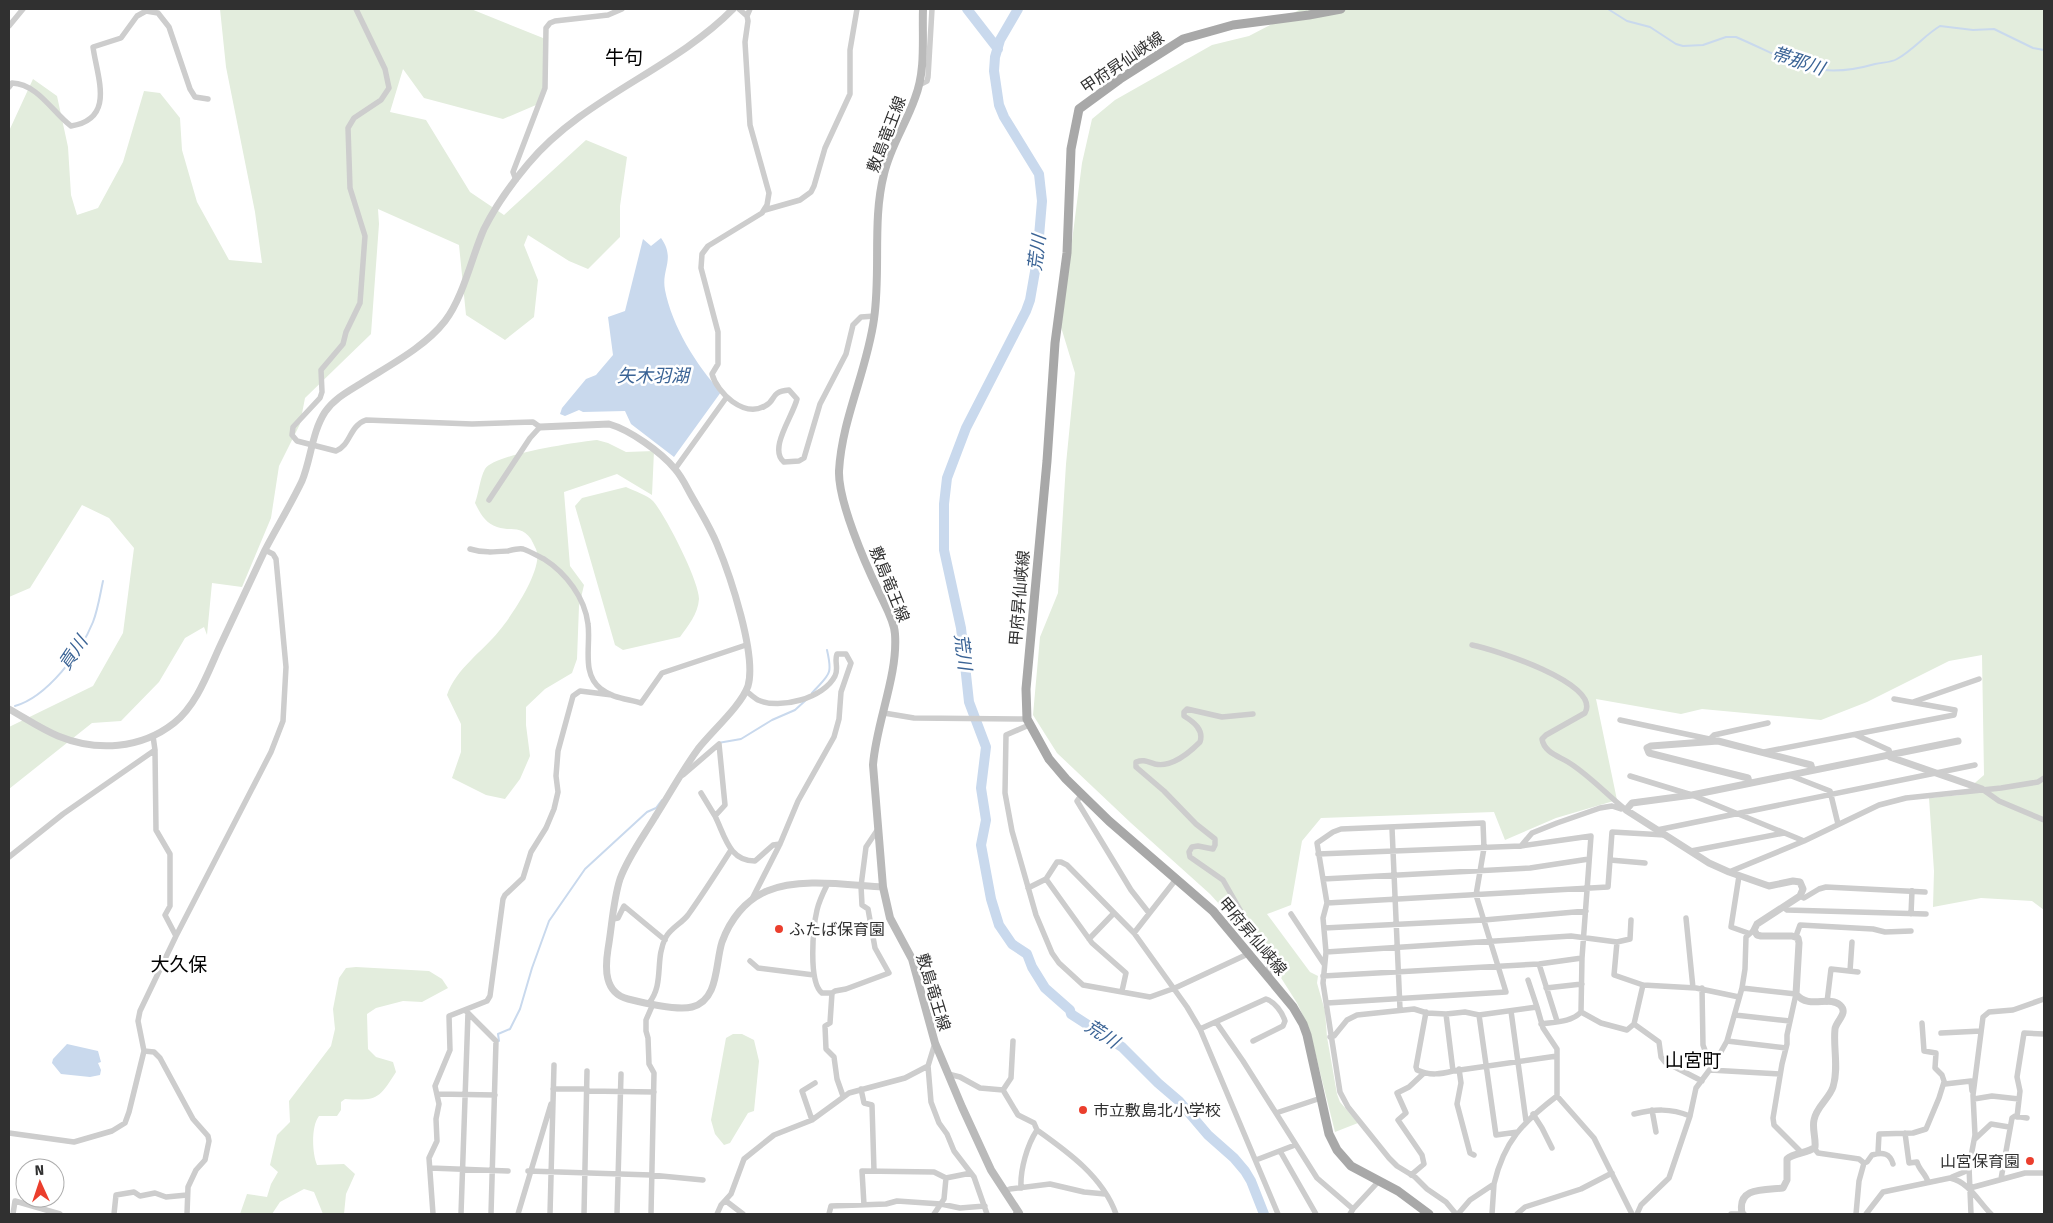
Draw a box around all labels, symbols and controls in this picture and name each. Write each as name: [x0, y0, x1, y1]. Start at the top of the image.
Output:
street label: 甲府昇仙峡線: [1077, 28, 1167, 97]
water label: 帯那川: [1769, 42, 1829, 80]
district label: 牛句: [605, 46, 643, 69]
street label: 敷島竜王線: [863, 93, 910, 175]
water label: 荒川: [1024, 232, 1050, 272]
water label: 矢木羽湖: [617, 365, 692, 387]
street label: 敷島竜王線: [866, 544, 913, 625]
street label: 甲府昇仙峡線: [1006, 549, 1033, 647]
water label: 貢川: [54, 630, 93, 674]
water label: 荒川: [950, 633, 976, 673]
street label: 甲府昇仙峡線: [1214, 893, 1291, 979]
place label: ふたば保育園: [789, 920, 885, 939]
marker: ふたば保育園: [773, 923, 785, 935]
street label: 敷島竜王線: [913, 951, 954, 1033]
district label: 大久保: [150, 953, 208, 976]
water label: 荒川: [1081, 1015, 1125, 1054]
district label: 山宮町: [1664, 1049, 1722, 1072]
place label: 市立敷島北小学校: [1093, 1101, 1221, 1120]
marker: 市立敷島北小学校: [1077, 1104, 1089, 1116]
place label: 山宮保育園: [1940, 1152, 2020, 1171]
marker: 山宮保育園: [2024, 1155, 2036, 1167]
north arrow: [15, 1158, 65, 1208]
text: N: [34, 1162, 44, 1179]

